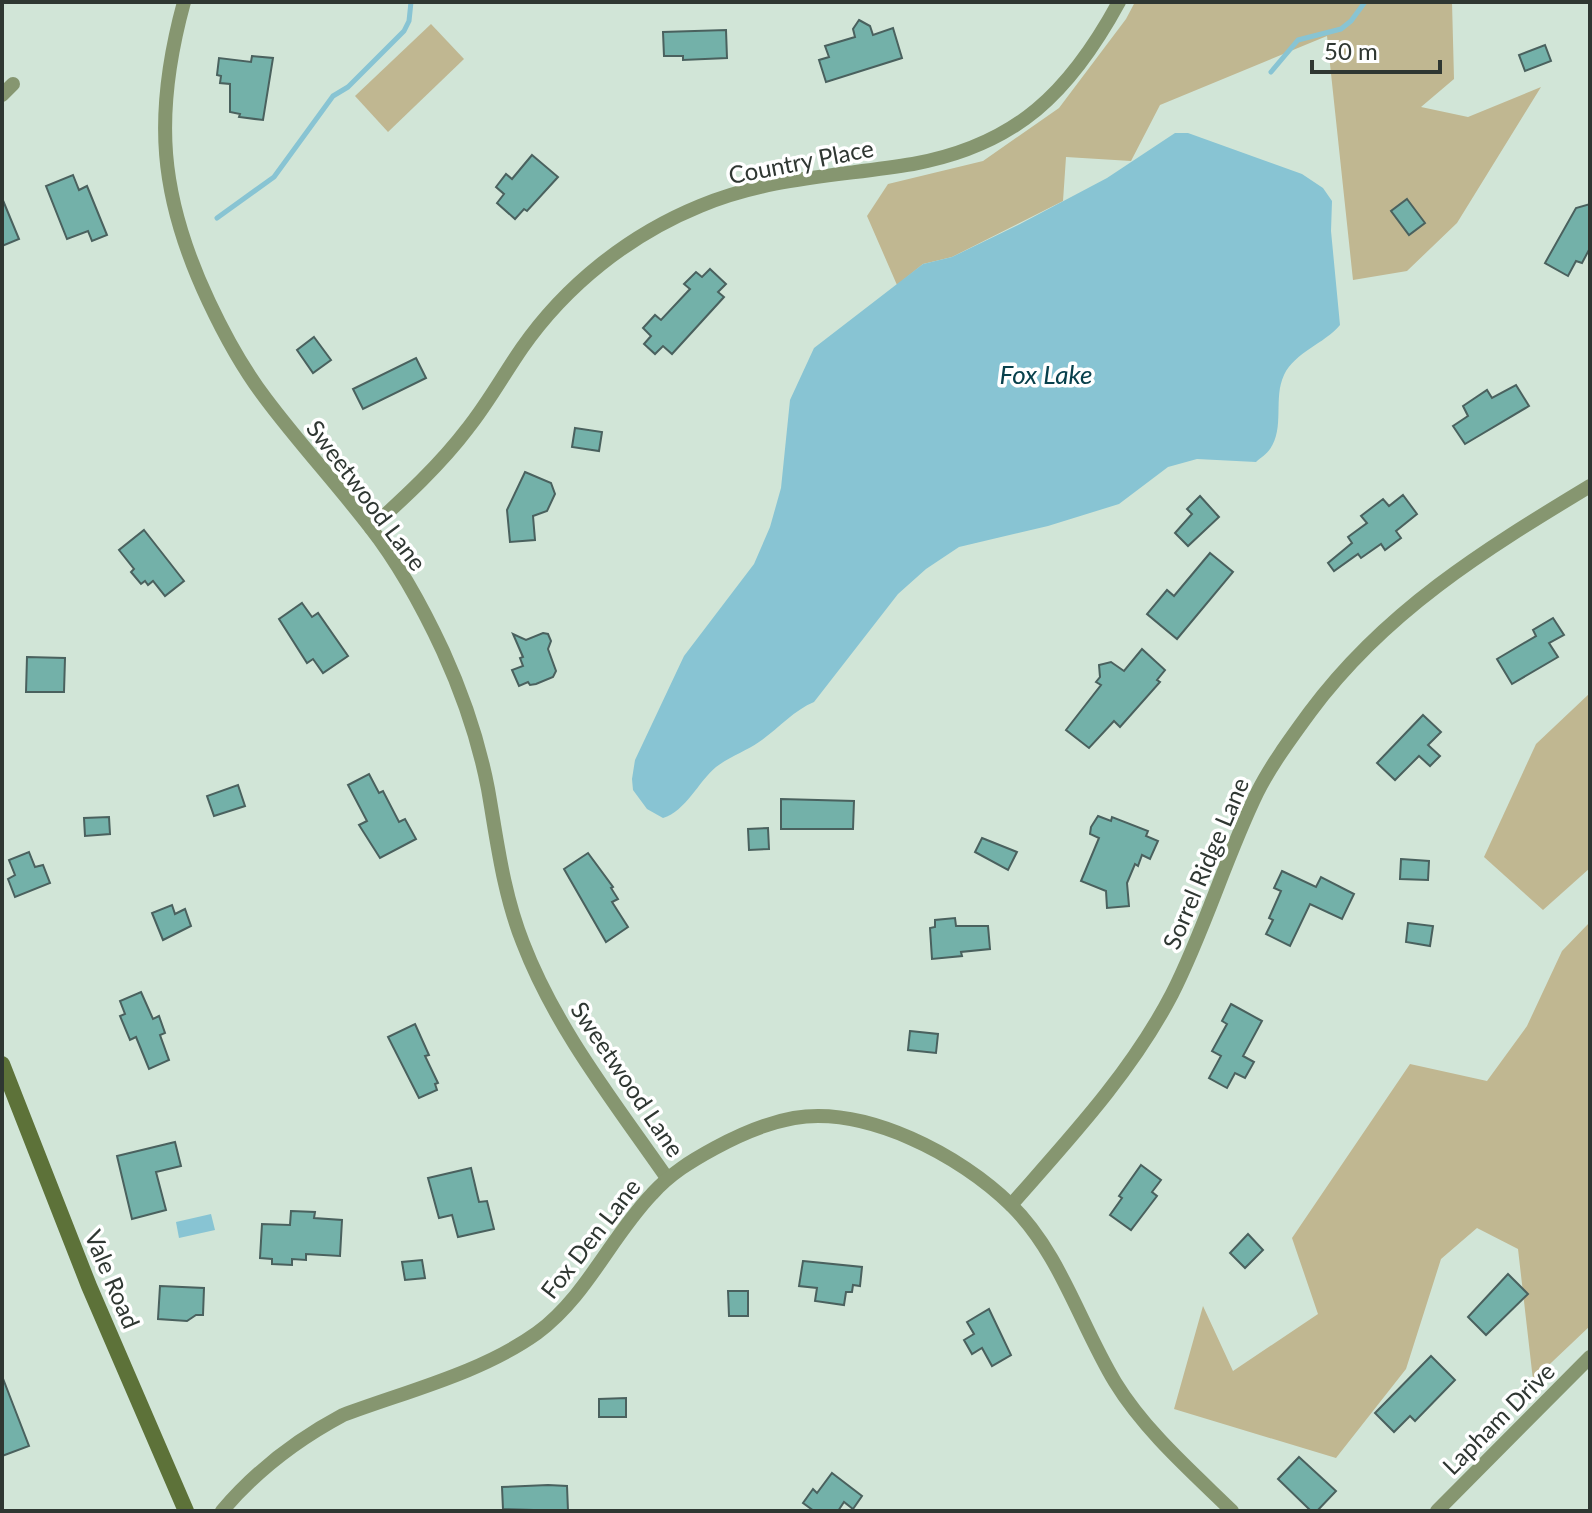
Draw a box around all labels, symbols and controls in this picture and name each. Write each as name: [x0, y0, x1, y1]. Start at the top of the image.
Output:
scale bar: [1312, 24, 1440, 74]
text: 50 m: [1324, 36, 1378, 65]
street label: Country Place: [726, 133, 876, 189]
water label: Fox Lake: [1000, 358, 1092, 390]
street label: Sweetwood Lane: [301, 414, 433, 576]
street label: Sorrel Ridge Lane: [1156, 773, 1254, 953]
street label: Sweetwood Lane: [565, 996, 691, 1162]
street label: Fox Den Lane: [534, 1172, 646, 1304]
street label: Vale Road: [79, 1225, 147, 1333]
street label: Lapham Drive: [1436, 1356, 1560, 1480]

